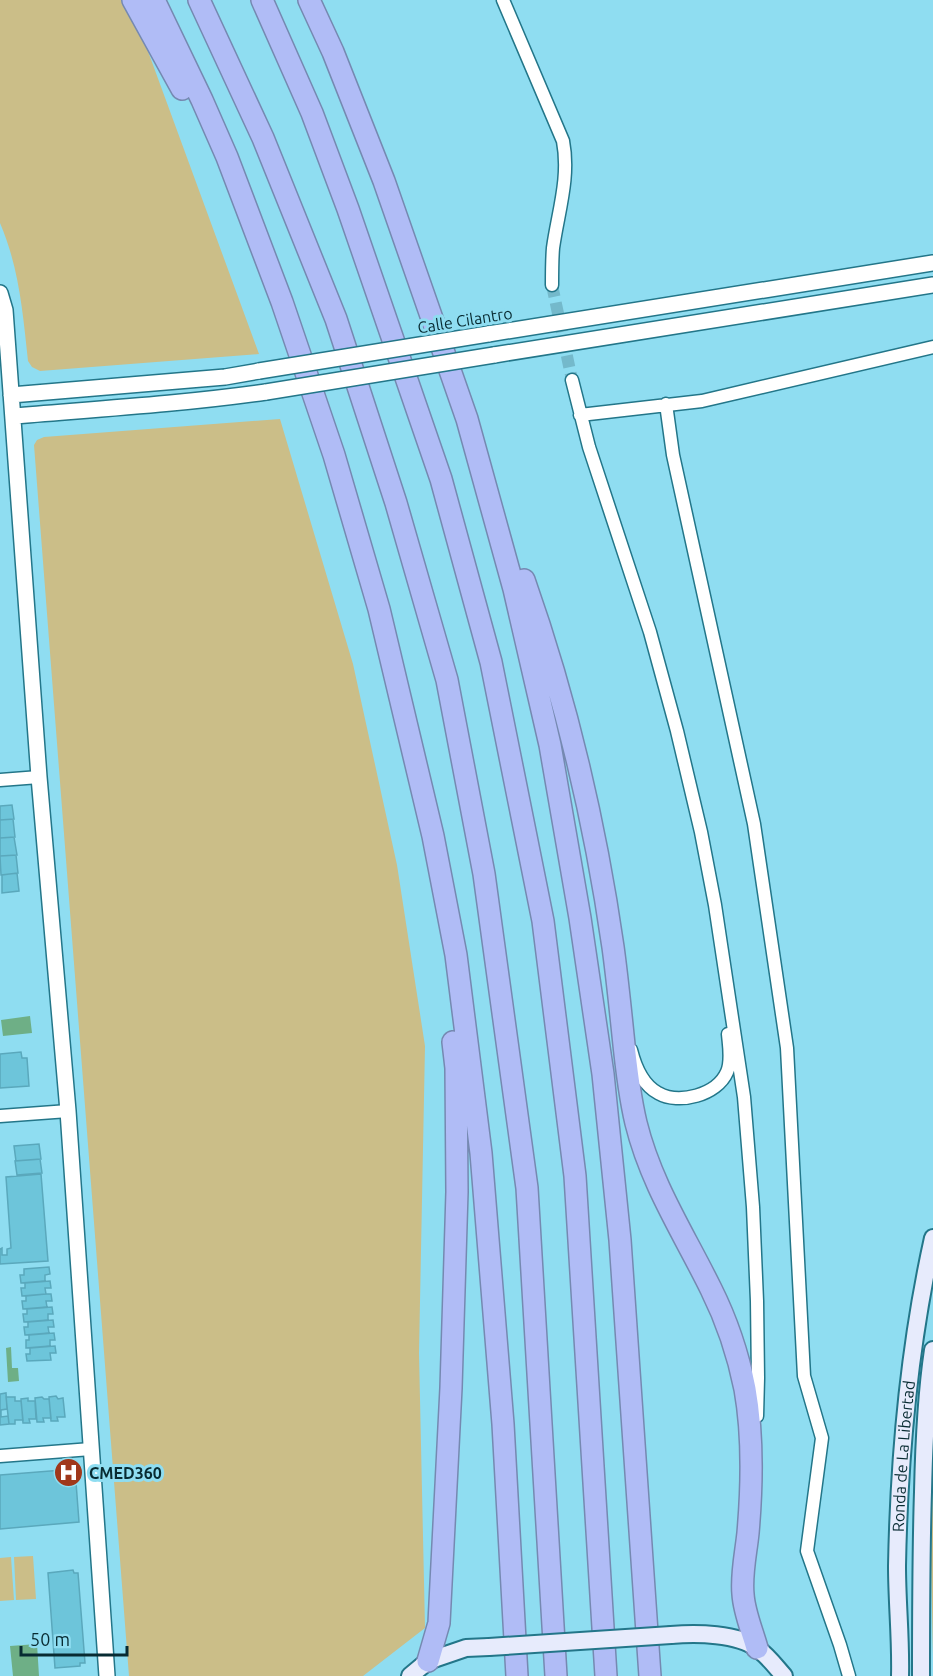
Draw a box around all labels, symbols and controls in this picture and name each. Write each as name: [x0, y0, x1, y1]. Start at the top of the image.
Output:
street label: Calle Cilantro: [416, 304, 514, 336]
street label: Ronda de La Libertad: [889, 1380, 918, 1532]
hospital icon: CMED360: [52, 1457, 84, 1489]
place label: CMED360: [89, 1464, 162, 1482]
scale bar: [21, 1619, 128, 1657]
text: 50 m: [30, 1629, 70, 1649]

